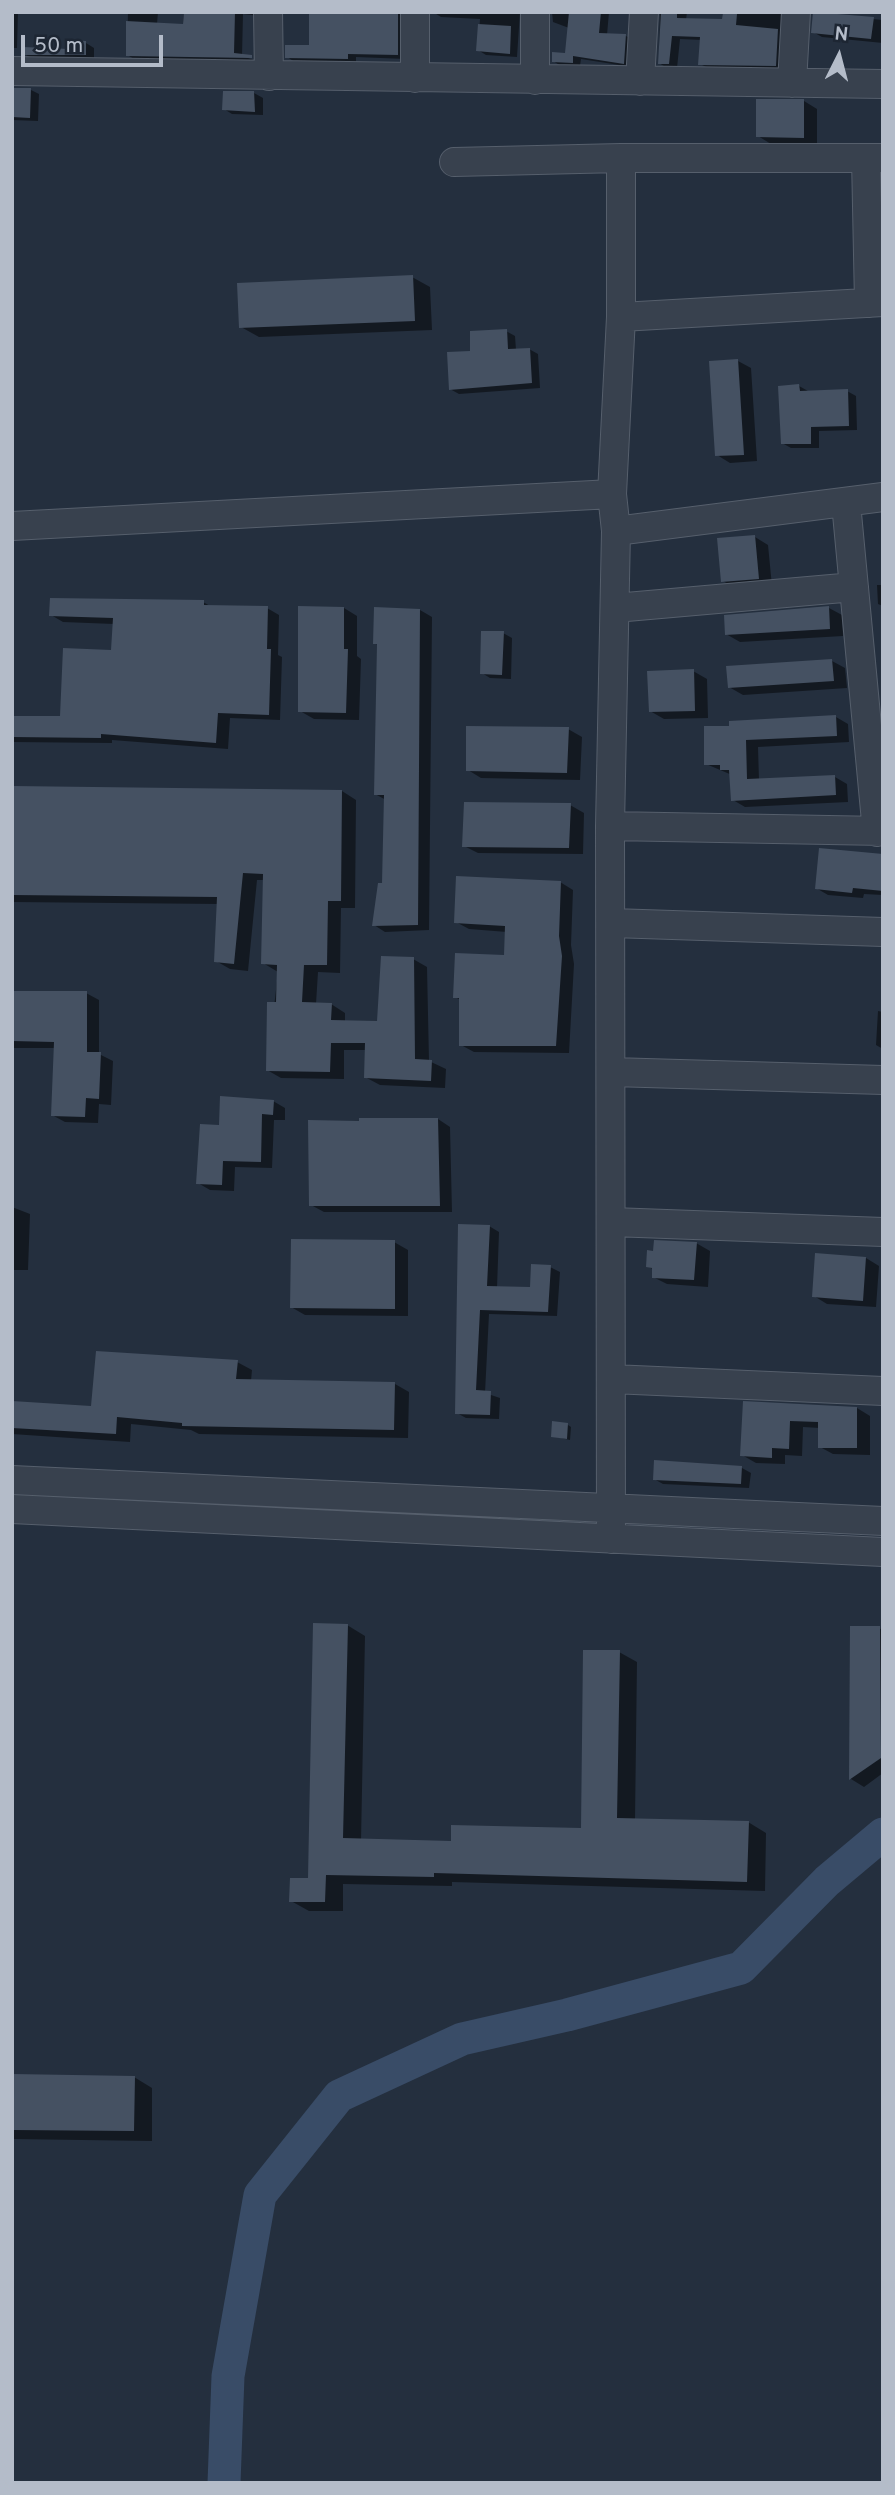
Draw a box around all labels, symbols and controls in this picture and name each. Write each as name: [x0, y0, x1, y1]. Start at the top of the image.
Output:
scale bar: [24, 21, 166, 65]
north arrow: [804, 21, 874, 91]
text: N: [833, 22, 849, 48]
text: 50 m: [34, 33, 83, 60]

